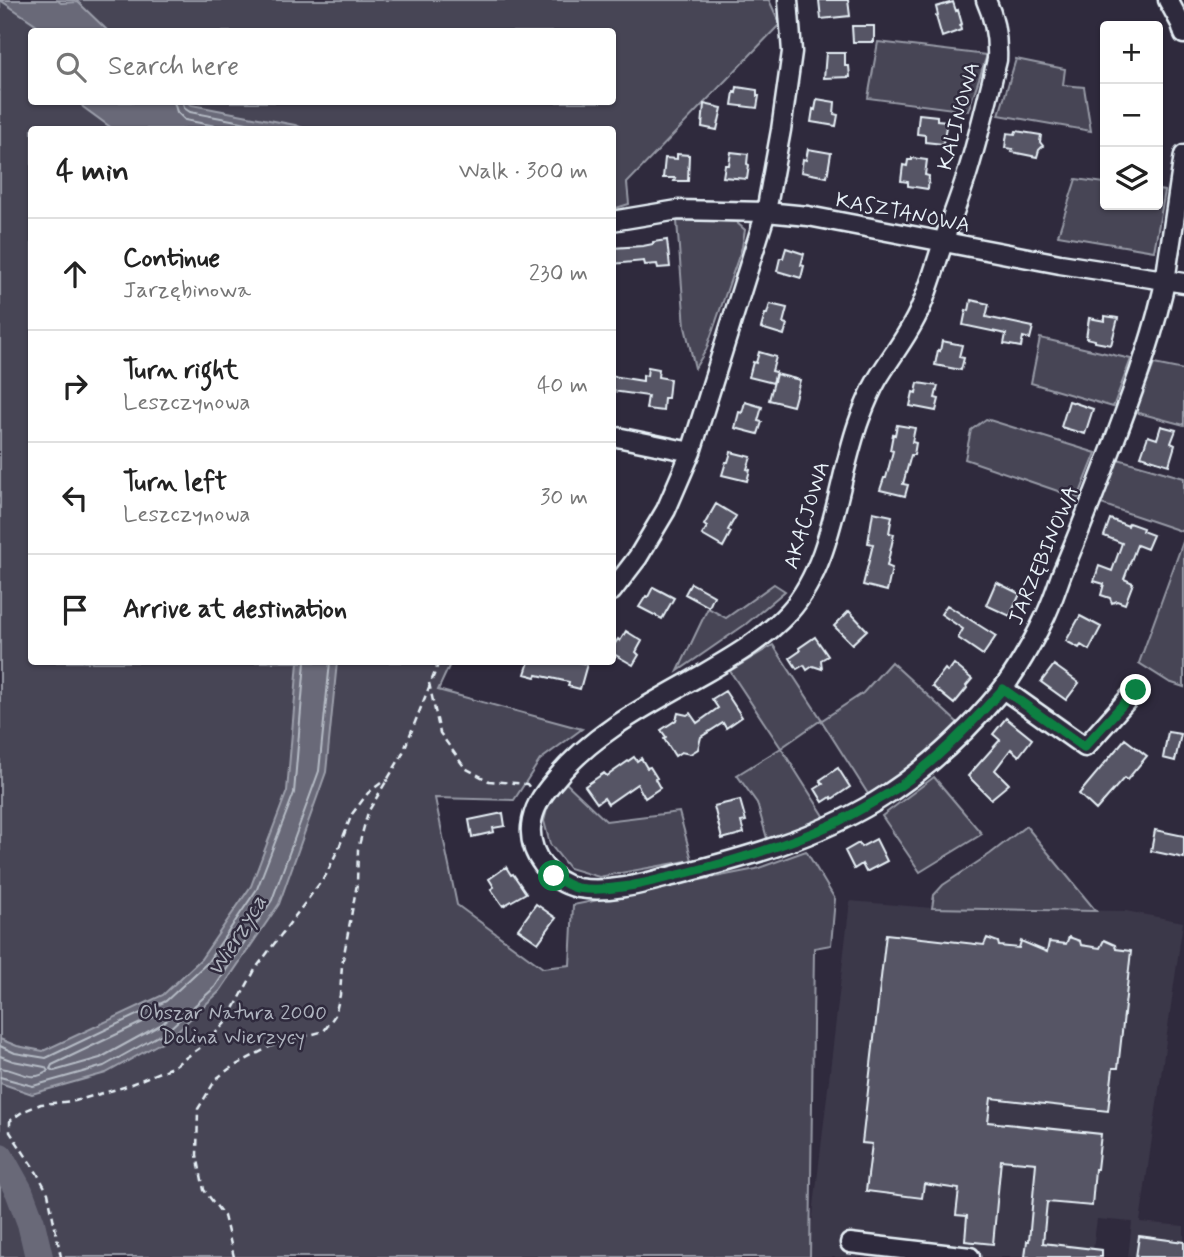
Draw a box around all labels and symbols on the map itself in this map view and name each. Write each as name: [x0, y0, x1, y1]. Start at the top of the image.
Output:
street label: KALINOWA: [931, 59, 987, 173]
street label: KASZTANOWA: [833, 186, 972, 240]
street label: AKACJOWA: [777, 458, 837, 573]
street label: JARZĘBINOWA: [1002, 481, 1086, 629]
route end: [1120, 674, 1151, 705]
route start: [538, 860, 569, 891]
water label: Wierzyca: [201, 889, 275, 983]
park label: Obszar Natura 2000 Dolina Wierzycy: [139, 999, 327, 1051]

